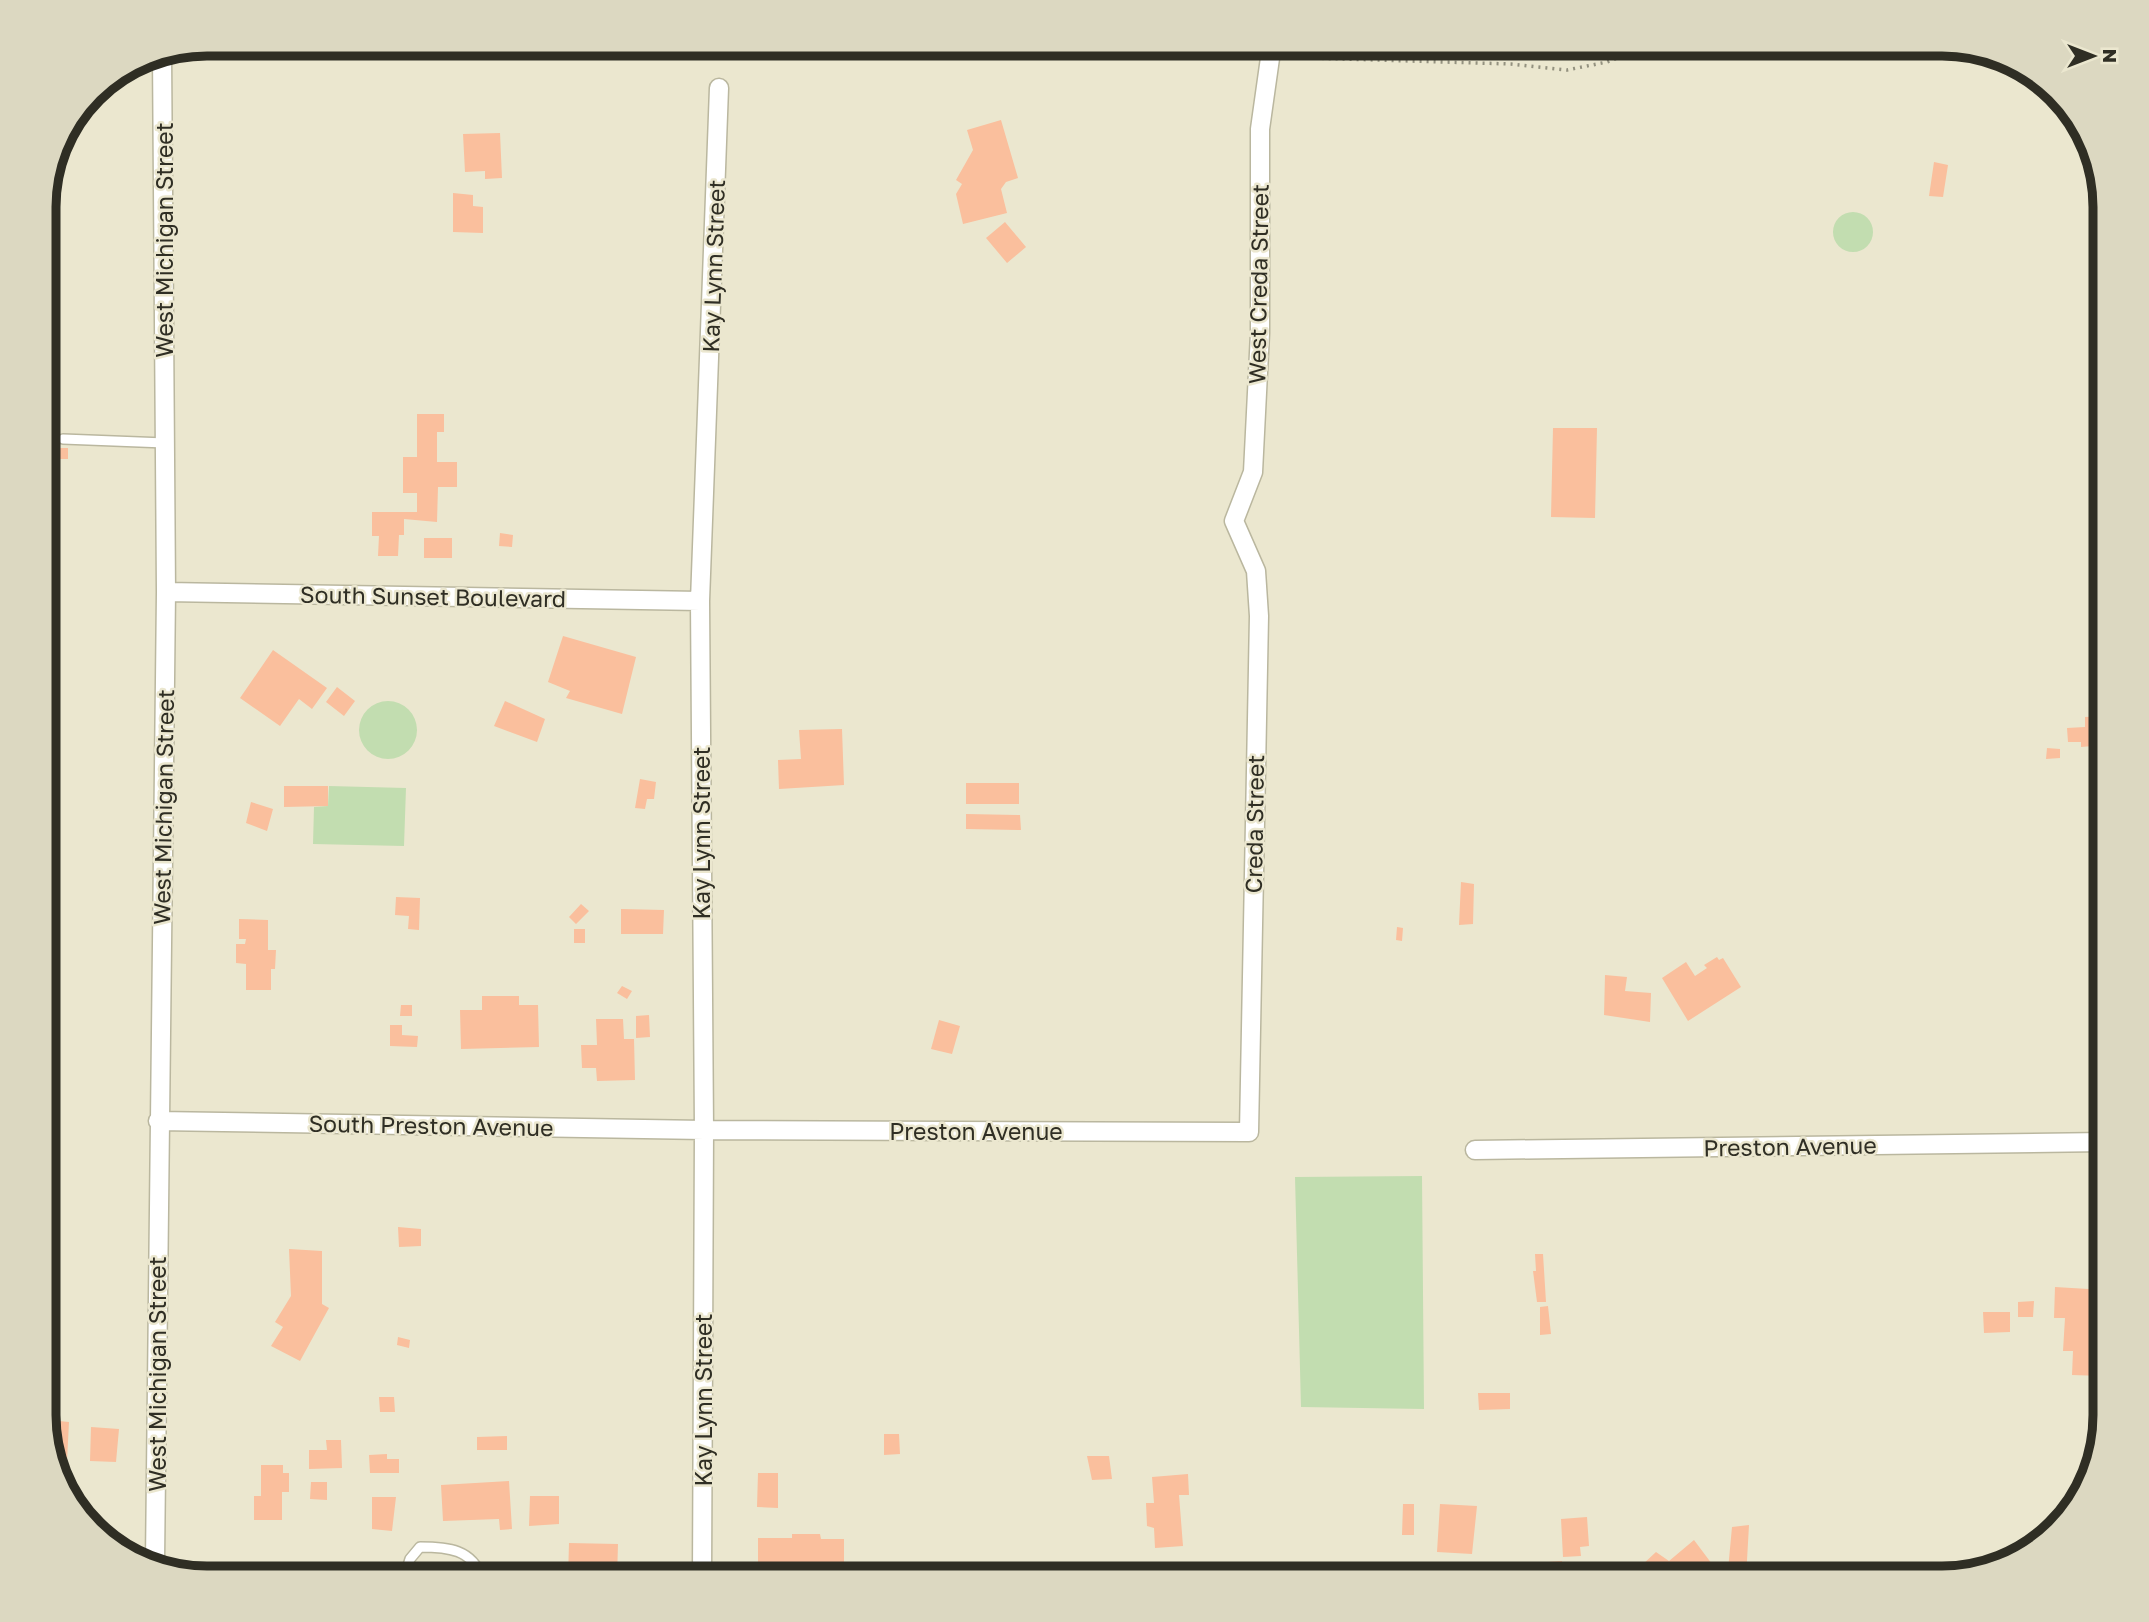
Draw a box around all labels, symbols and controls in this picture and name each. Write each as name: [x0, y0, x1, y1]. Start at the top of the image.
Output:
north arrow: [2058, 21, 2128, 91]
text: N: [2099, 49, 2122, 63]
street label: West Michigan Street: [150, 122, 178, 358]
street label: Kay Lynn Street: [696, 179, 730, 353]
street label: West Creda Street: [1242, 184, 1274, 384]
street label: South Sunset Boulevard: [300, 580, 566, 612]
street label: West Michigan Street: [147, 689, 179, 925]
street label: Kay Lynn Street: [687, 746, 715, 920]
street label: Creda Street: [1239, 754, 1269, 894]
street label: South Preston Avenue: [308, 1109, 554, 1141]
street label: Preston Avenue: [889, 1117, 1063, 1145]
street label: Preston Avenue: [1703, 1130, 1877, 1162]
street label: West Michigan Street: [143, 1256, 171, 1492]
street label: Kay Lynn Street: [689, 1313, 717, 1487]

